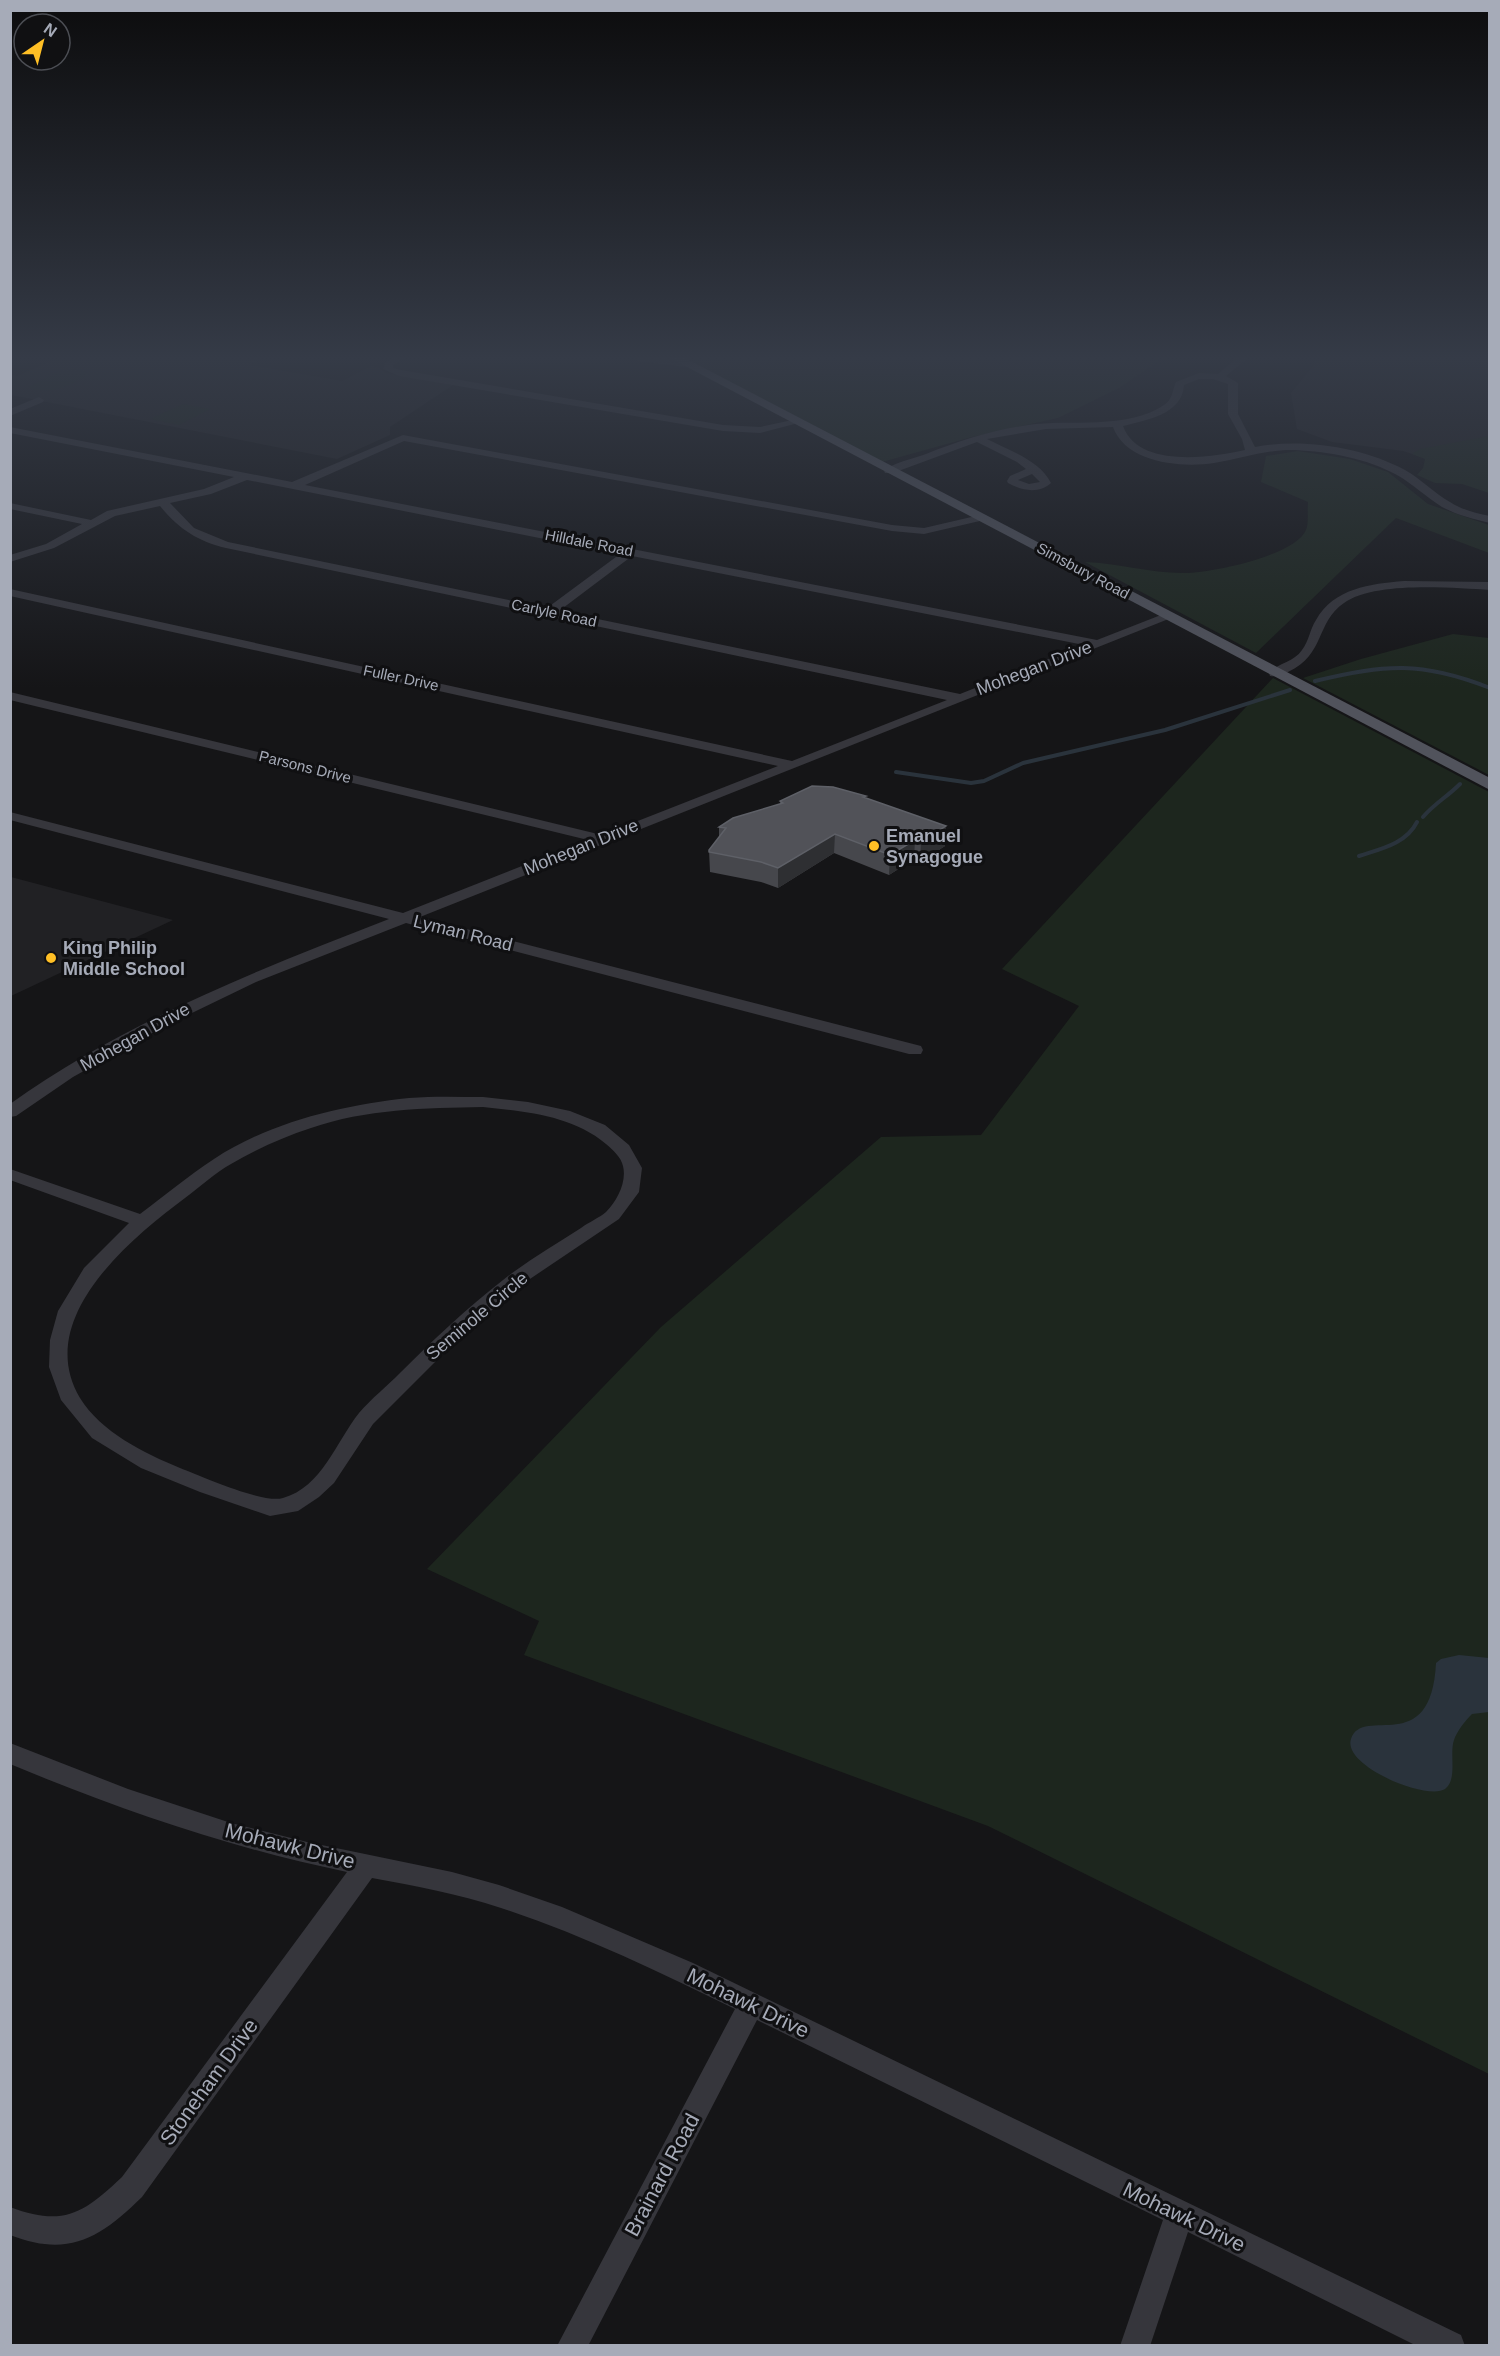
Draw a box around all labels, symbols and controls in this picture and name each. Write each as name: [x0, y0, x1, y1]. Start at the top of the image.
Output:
north arrow: [12, 12, 72, 72]
text: N: [41, 20, 60, 40]
street label: Hilldale Road: [544, 526, 635, 559]
street label: Simsbury Road: [1034, 539, 1132, 602]
street label: Carlyle Road: [510, 595, 598, 630]
street label: Mohegan Drive: [973, 637, 1095, 699]
street label: Fuller Drive: [362, 661, 440, 694]
street label: Parsons Drive: [257, 747, 353, 786]
street label: Mohegan Drive: [521, 815, 641, 879]
place label: Emanuel Synagogue: [886, 826, 983, 867]
marker: Emanuel Synagogue: [867, 839, 881, 853]
street label: Lyman Road: [411, 911, 515, 955]
place label: King Philip Middle School: [63, 938, 185, 979]
marker: King Philip Middle School: [44, 951, 58, 965]
street label: Mohegan Drive: [77, 999, 193, 1075]
street label: Seminole Circle: [422, 1268, 532, 1364]
street label: Mohawk Drive: [223, 1818, 357, 1873]
street label: Mohawk Drive: [683, 1963, 813, 2042]
street label: Stoneham Drive: [155, 2014, 262, 2149]
street label: Brainard Road: [620, 2110, 704, 2240]
street label: Mohawk Drive: [1119, 2177, 1249, 2256]

